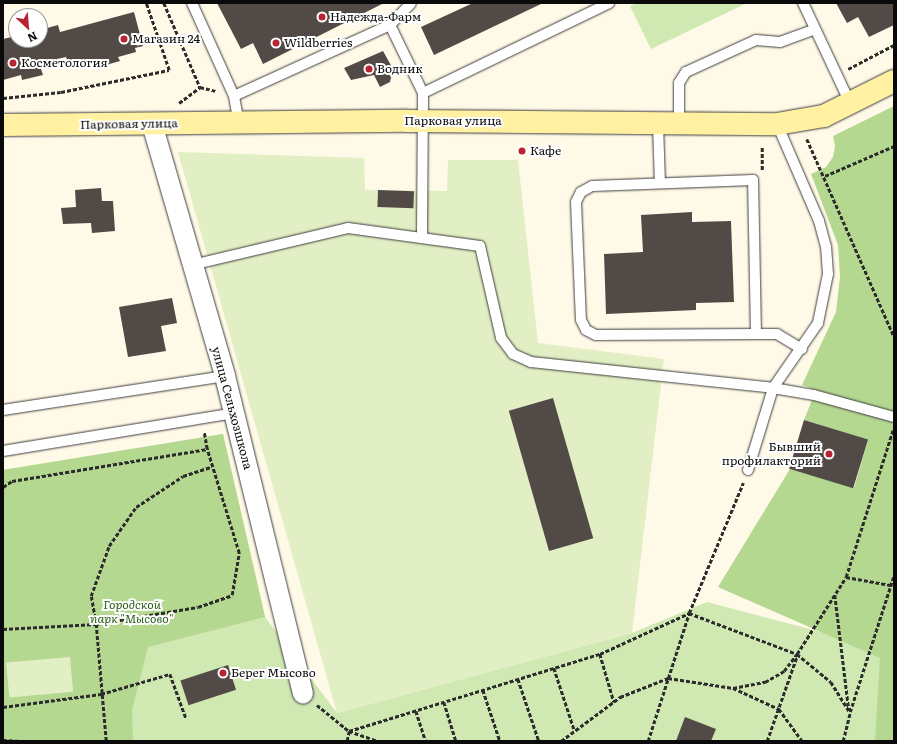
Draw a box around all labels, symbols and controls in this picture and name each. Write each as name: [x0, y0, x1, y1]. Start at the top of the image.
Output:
north arrow: [8, 8, 48, 48]
place label: Надежда-Фарм: [330, 10, 421, 24]
marker: Надежда-Фарм: [317, 12, 327, 22]
text: N: [25, 29, 40, 47]
place label: Магазин 24: [132, 32, 200, 46]
marker: Магазин 24: [119, 34, 129, 44]
place label: Wildberries: [284, 36, 352, 50]
marker: Wildberries: [271, 38, 281, 48]
place label: Косметология: [21, 56, 108, 70]
marker: Косметология: [8, 58, 18, 68]
place label: Водник: [377, 62, 423, 76]
marker: Водник: [364, 64, 374, 74]
street label: Парковая улица: [404, 114, 502, 128]
street label: Парковая улица: [80, 116, 178, 132]
place label: Кафе: [530, 144, 561, 158]
marker: Кафе: [517, 146, 527, 156]
street label: улица Сельхозшкола: [209, 345, 255, 471]
place label: Бывший профилакторий: [722, 440, 821, 468]
marker: Бывший профилакторий: [824, 449, 834, 459]
park label: Городской парк "Мысово": [90, 598, 174, 626]
place label: Берег Мысово: [231, 666, 316, 680]
marker: Берег Мысово: [218, 668, 228, 678]

